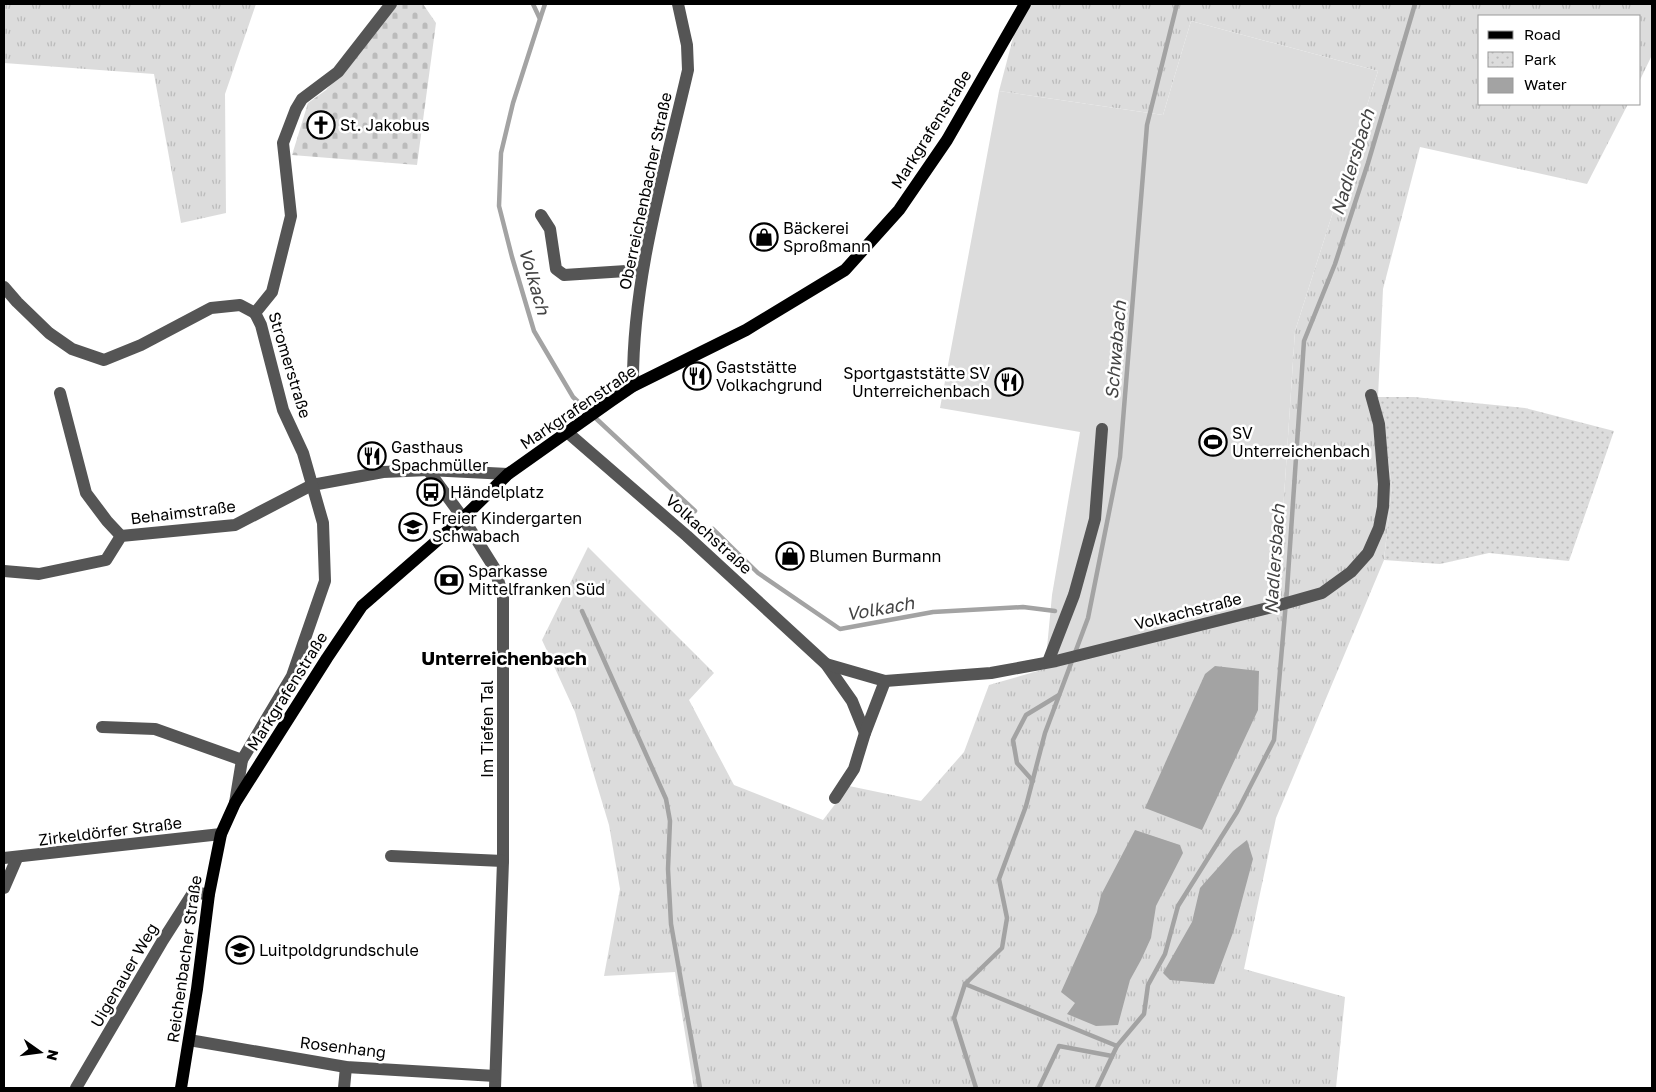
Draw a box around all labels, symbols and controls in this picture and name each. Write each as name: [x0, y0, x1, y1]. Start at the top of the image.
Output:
legend: [1478, 15, 1641, 105]
text: Road: [1524, 25, 1561, 43]
text: Park: [1524, 50, 1557, 68]
street label: Markgrafenstraße: [886, 66, 976, 192]
text: Water: [1524, 75, 1567, 93]
street label: Oberreichenbacher Straße: [614, 90, 676, 292]
water label: Nadlersbach: [1325, 105, 1379, 218]
church icon: St. Jakobus: [306, 110, 336, 140]
place label: St. Jakobus: [340, 115, 430, 135]
place label: Bäckerei Sproßmann: [783, 218, 871, 256]
shop icon: Bäckerei Sproßmann: [749, 222, 779, 252]
water label: Volkach: [515, 245, 555, 318]
water label: Schwabach: [1100, 299, 1130, 400]
street label: Stromerstraße: [264, 309, 316, 421]
place label: Gaststätte Volkachgrund: [716, 357, 822, 395]
street label: Markgrafenstraße: [516, 361, 640, 453]
restaurant icon: Gaststätte Volkachgrund: [682, 361, 712, 391]
place label: Sportgaststätte SV Unterreichenbach: [843, 363, 990, 401]
restaurant icon: Sportgaststätte SV Unterreichenbach: [994, 367, 1024, 397]
place label: SV Unterreichenbach: [1232, 423, 1370, 461]
sports icon: SV Unterreichenbach: [1198, 427, 1228, 457]
place label: Gasthaus Spachmüller: [391, 437, 488, 475]
restaurant icon: Gasthaus Spachmüller: [357, 441, 387, 471]
bus stop icon: Händelplatz: [416, 477, 446, 507]
place label: Händelplatz: [450, 482, 544, 502]
street label: Volkachstraße: [662, 490, 756, 578]
street label: Behaimstraße: [129, 496, 237, 528]
water label: Nadlersbach: [1259, 503, 1289, 614]
place label: Freier Kindergarten Schwabach: [432, 508, 582, 546]
school or university icon: Freier Kindergarten Schwabach: [398, 512, 428, 542]
shop icon: Blumen Burmann: [775, 541, 805, 571]
place label: Blumen Burmann: [809, 546, 941, 566]
place label: Sparkasse Mittelfranken Süd: [468, 561, 605, 599]
bank icon: Sparkasse Mittelfranken Süd: [434, 565, 464, 595]
street label: Volkachstraße: [1132, 588, 1244, 634]
water label: Volkach: [844, 591, 917, 625]
street label: Markgrafenstraße: [242, 628, 332, 754]
district label: Unterreichenbach: [421, 646, 587, 669]
street label: Im Tiefen Tal: [477, 680, 497, 778]
street label: Zirkeldörfer Straße: [37, 812, 183, 850]
street label: Reichenbacher Straße: [162, 874, 206, 1044]
street label: Uigenauer Weg: [86, 919, 162, 1031]
school or university icon: Luitpoldgrundschule: [225, 935, 255, 965]
place label: Luitpoldgrundschule: [259, 940, 419, 960]
north arrow: [15, 1027, 65, 1077]
street label: Rosenhang: [299, 1032, 387, 1062]
text: N: [44, 1048, 63, 1062]

